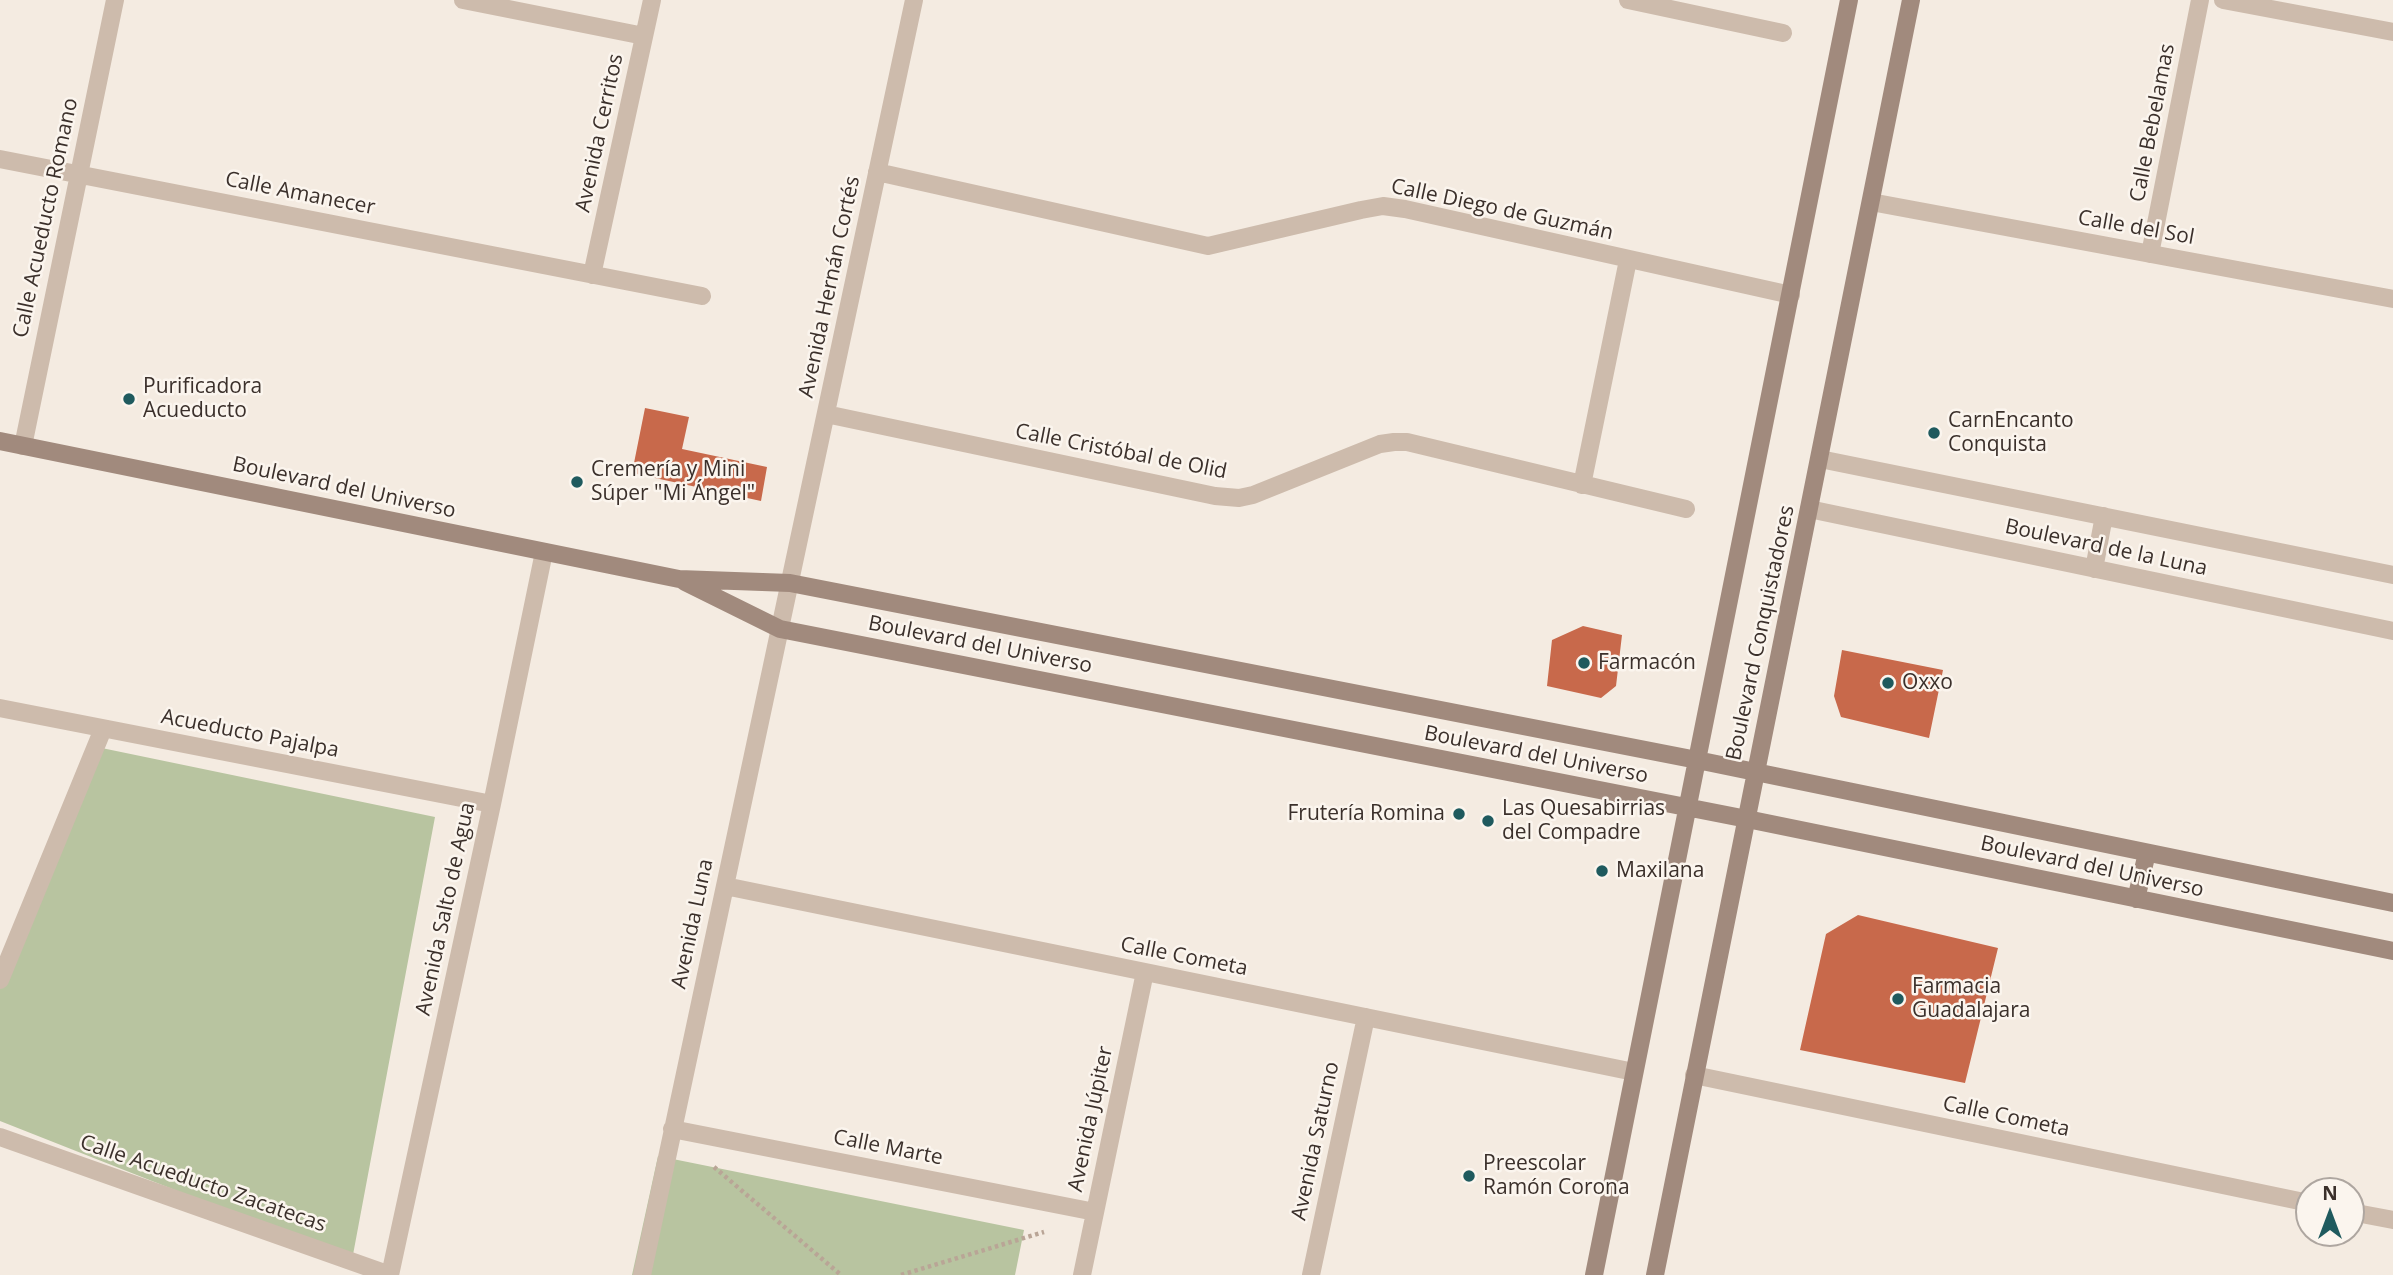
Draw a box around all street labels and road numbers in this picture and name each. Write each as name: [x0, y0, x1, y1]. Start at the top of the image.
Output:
street label: Calle Bebelamas: [2125, 42, 2181, 204]
street label: Avenida Cerritos: [571, 51, 629, 215]
street label: Calle Acueducto Romano: [8, 96, 84, 340]
street label: Calle Amanecer: [223, 167, 377, 221]
street label: Avenida Hernán Cortés: [794, 174, 866, 400]
street label: Calle Diego de Guzmán: [1389, 174, 1615, 246]
street label: Calle del Sol: [2076, 205, 2196, 251]
street label: Calle Cristóbal de Olid: [1013, 419, 1229, 485]
street label: Boulevard del Universo: [230, 452, 458, 524]
street label: Boulevard Conquistadores: [1722, 503, 1800, 763]
street label: Boulevard de la Luna: [2003, 514, 2209, 582]
street label: Boulevard del Universo: [866, 611, 1094, 679]
street label: Acueducto Pajalpa: [159, 704, 341, 764]
street label: Boulevard del Universo: [1422, 721, 1650, 789]
street label: Avenida Salto de Agua: [411, 800, 481, 1018]
street label: Boulevard del Universo: [1978, 831, 2206, 903]
street label: Avenida Luna: [667, 857, 719, 991]
street label: Calle Cometa: [1118, 932, 1250, 982]
street label: Avenida Júpiter: [1063, 1044, 1119, 1194]
street label: Avenida Saturno: [1287, 1059, 1345, 1223]
street label: Calle Cometa: [1940, 1091, 2072, 1143]
street label: Calle Marte: [831, 1125, 945, 1171]
street label: Calle Acueducto Zacatecas: [77, 1130, 329, 1238]

